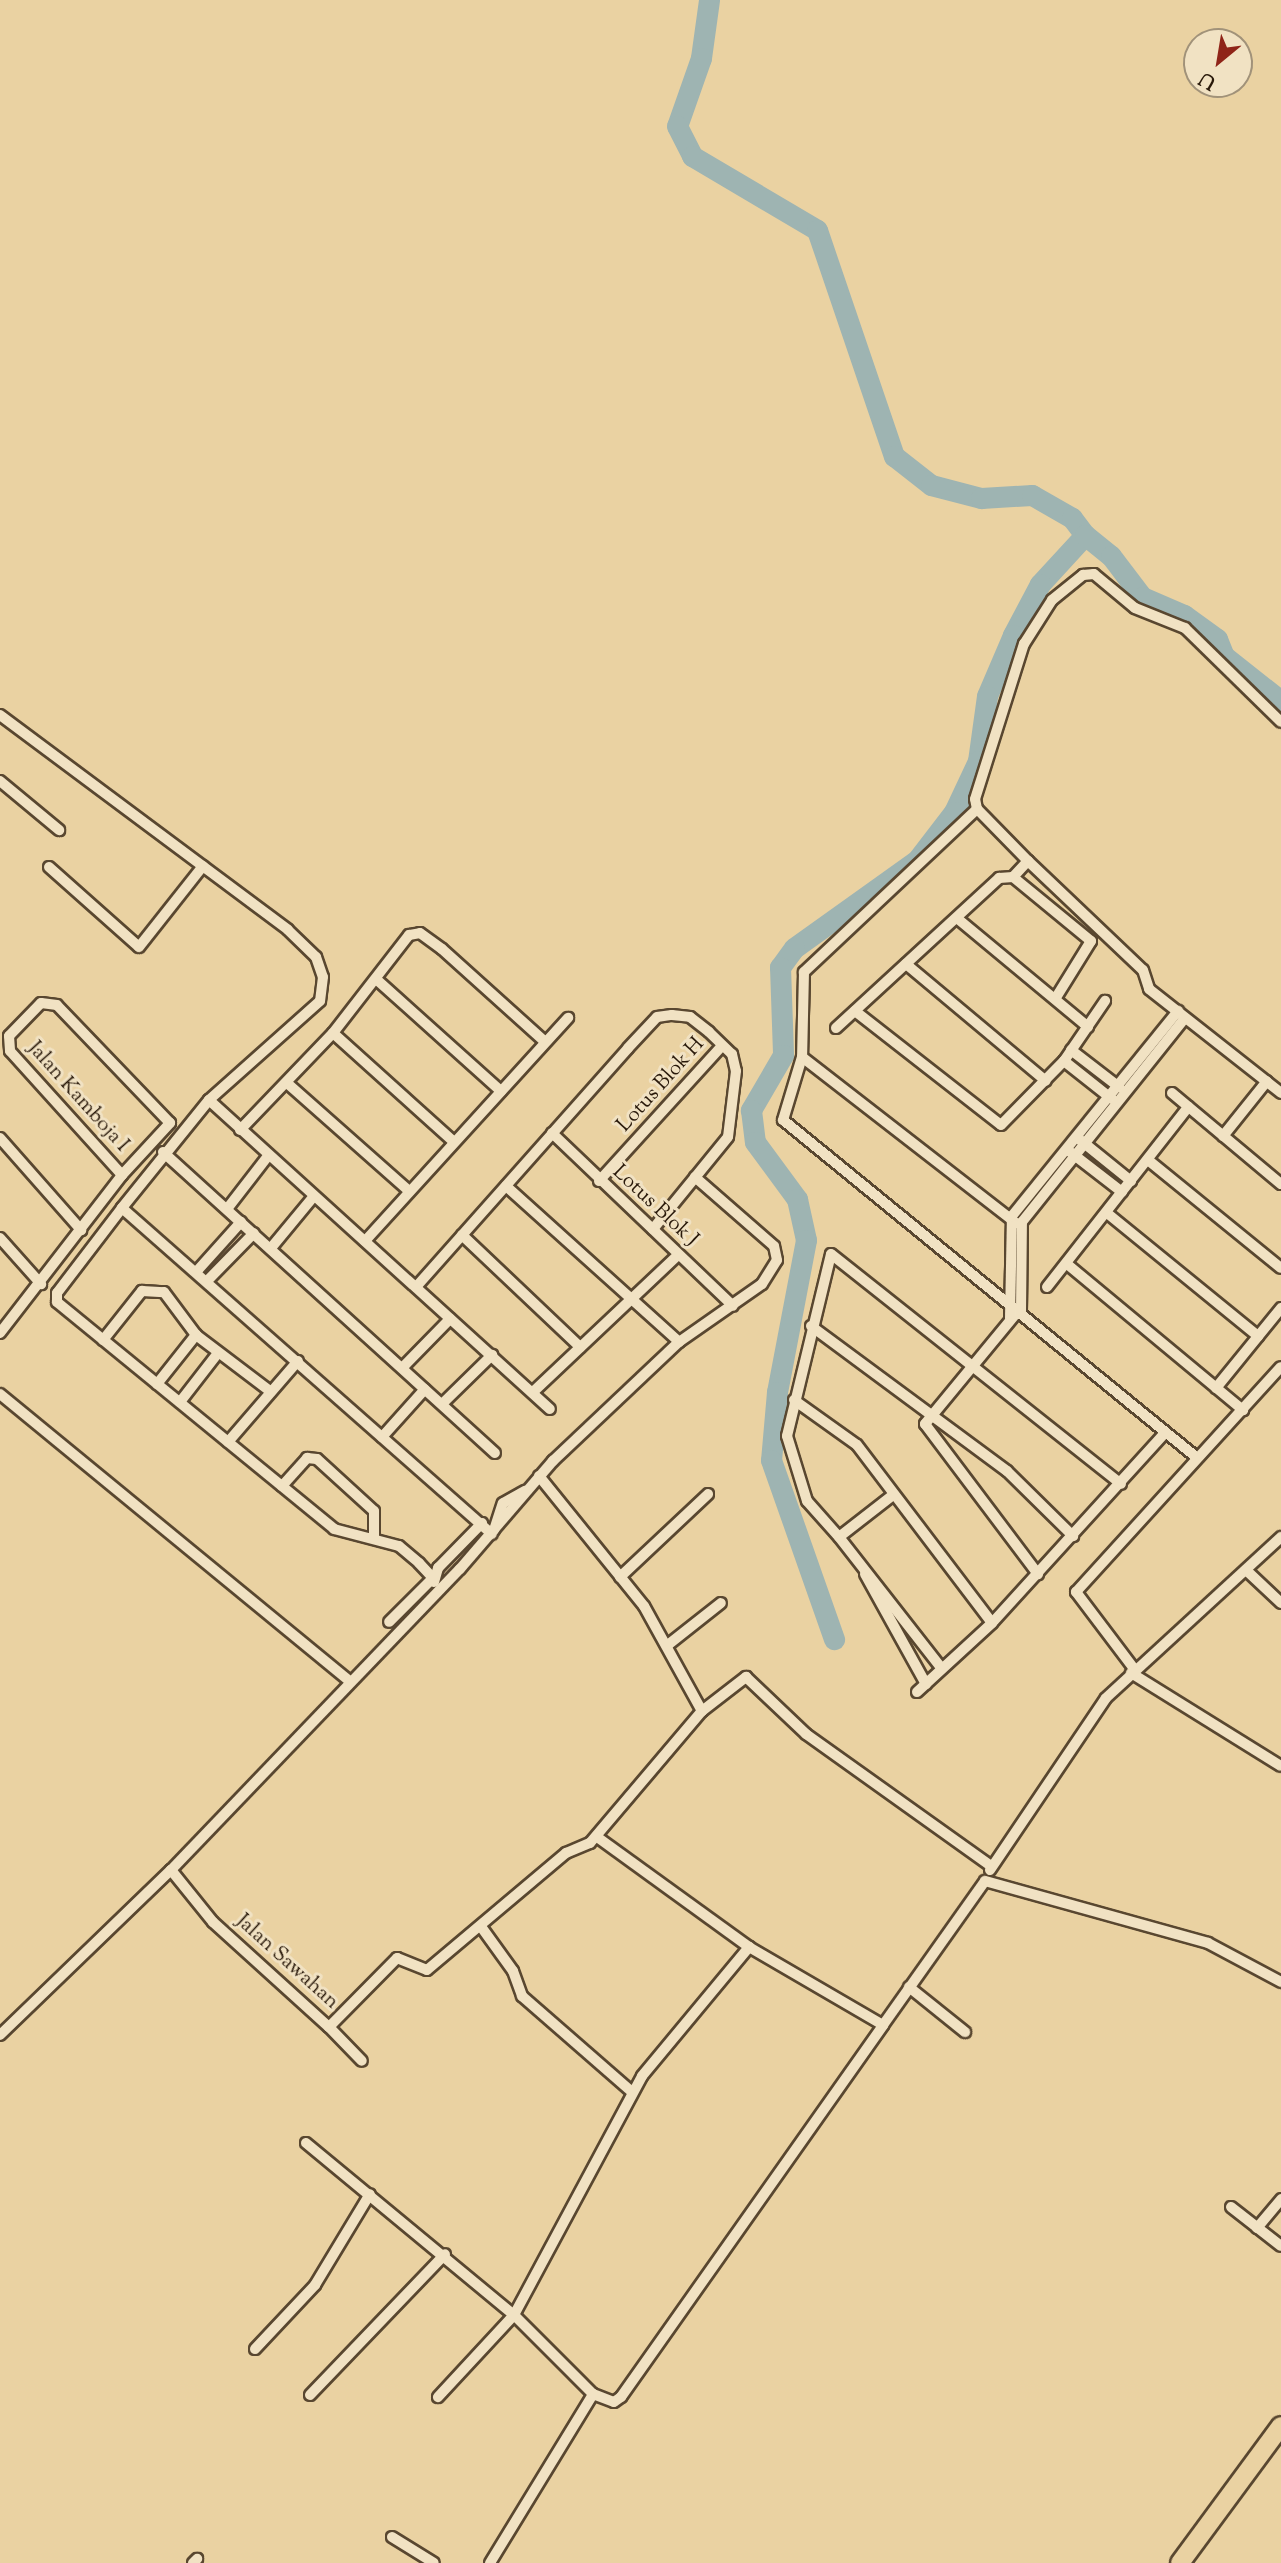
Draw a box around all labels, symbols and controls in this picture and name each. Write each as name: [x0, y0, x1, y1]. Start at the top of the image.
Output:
north arrow: [1183, 28, 1253, 98]
text: U: [1195, 64, 1222, 95]
street label: Lotus Blok H: [612, 1032, 710, 1138]
street label: Jalan Kamboja I: [22, 1037, 134, 1157]
street label: Lotus Blok J: [607, 1160, 703, 1252]
street label: Jalan Sawahan: [230, 1909, 344, 2015]

